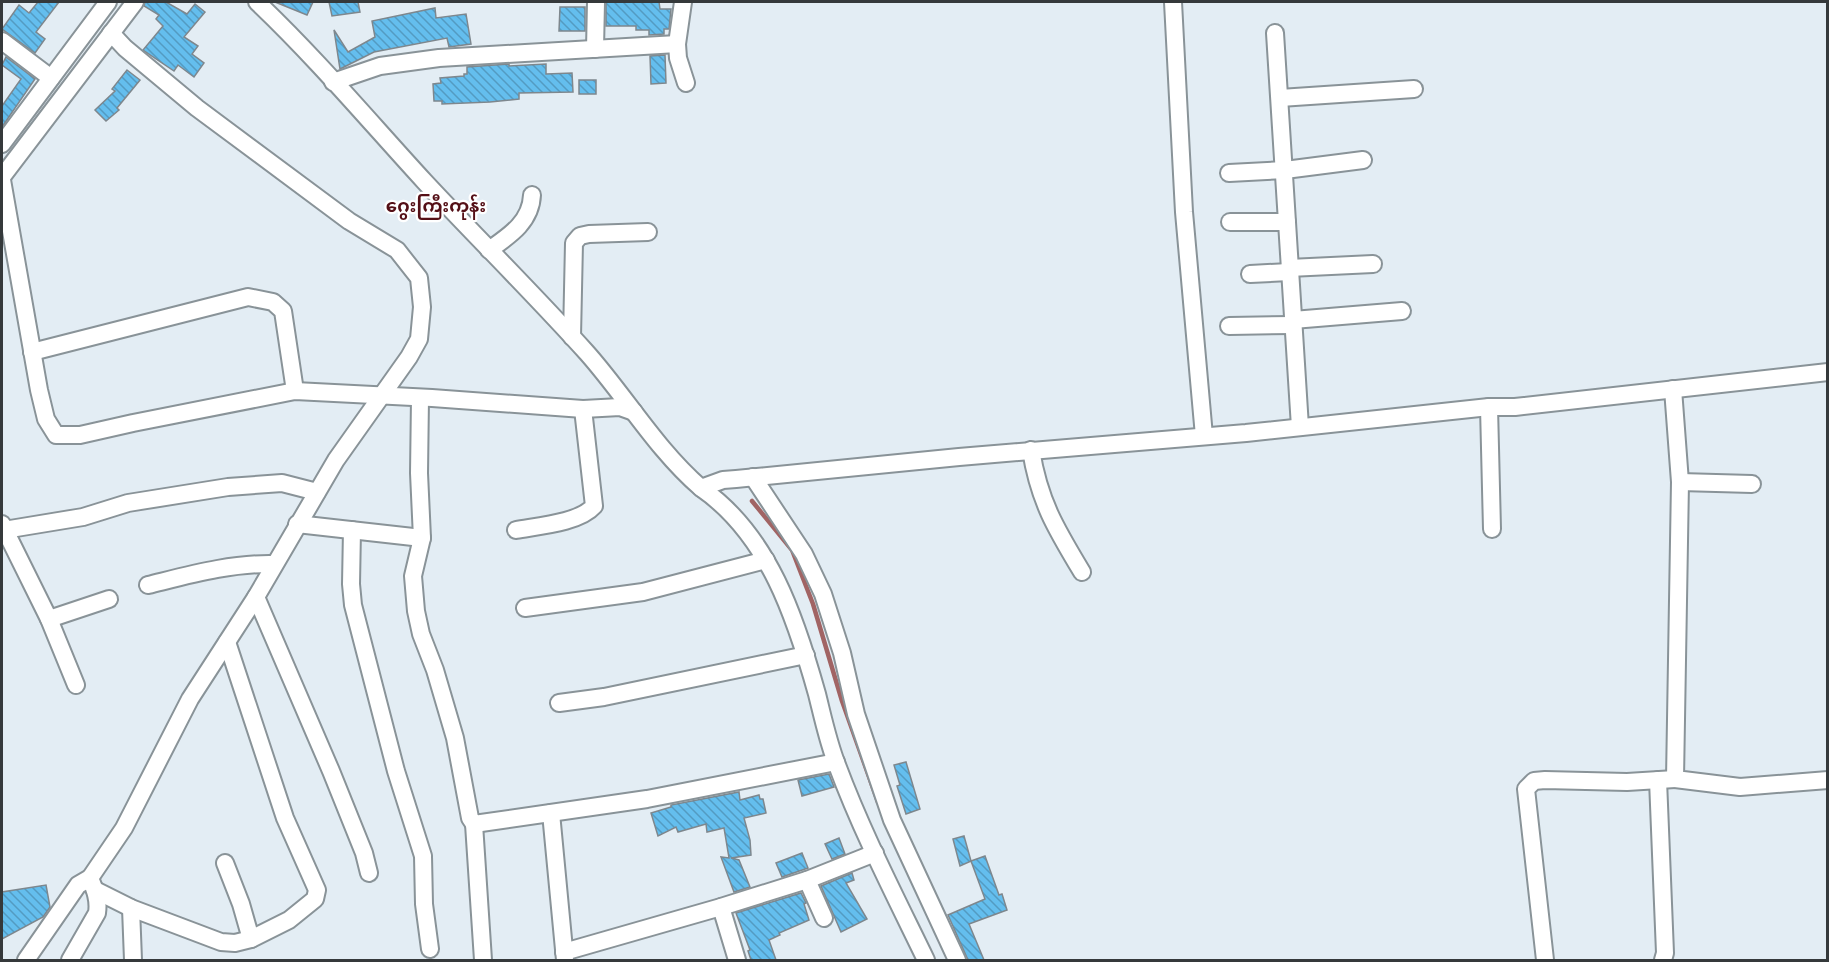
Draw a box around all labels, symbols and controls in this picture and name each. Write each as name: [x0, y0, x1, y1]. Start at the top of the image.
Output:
district label: ဂွေးကြီးကုန်း: [386, 194, 486, 220]

